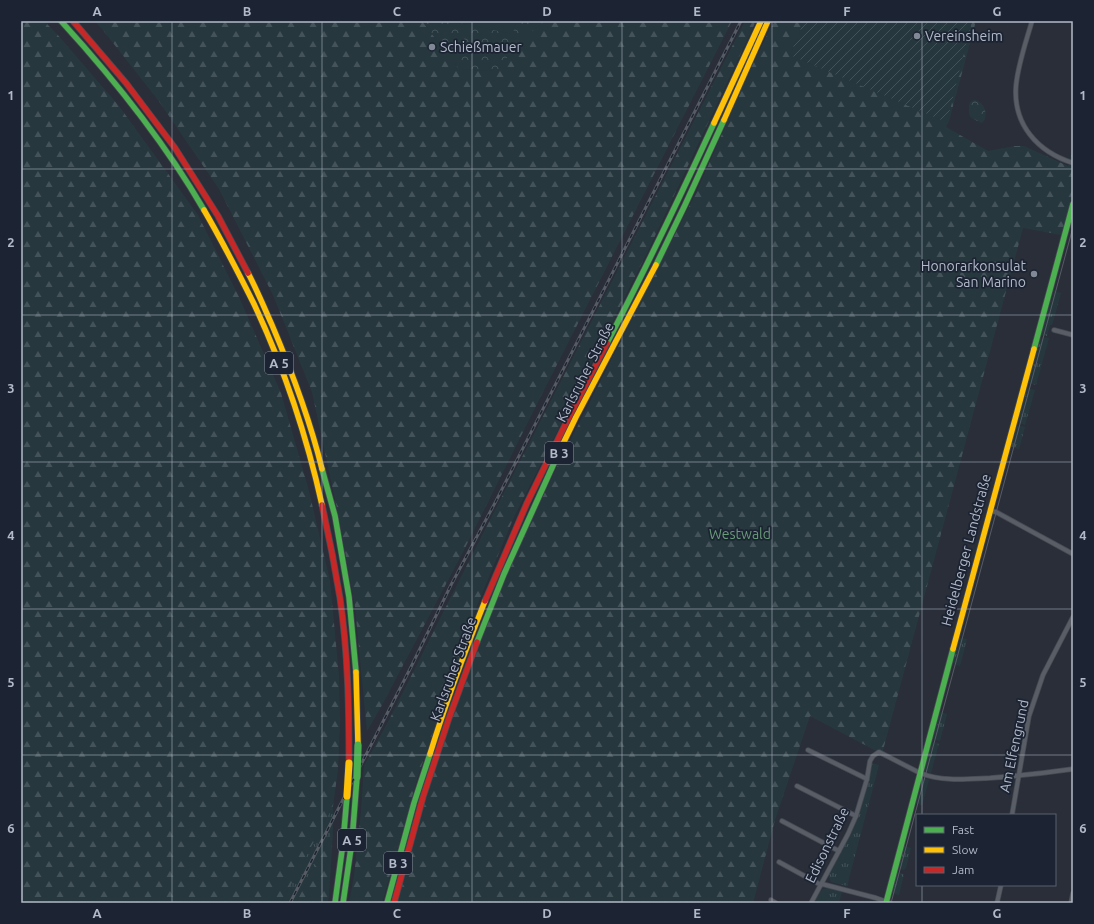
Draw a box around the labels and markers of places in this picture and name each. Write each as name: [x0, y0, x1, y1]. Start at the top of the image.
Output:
place label: Vereinsheim: [925, 28, 1003, 44]
marker: Vereinsheim: [912, 31, 922, 41]
place label: Schießmauer: [440, 39, 522, 55]
marker: Schießmauer: [427, 42, 437, 52]
place label: Honorarkonsulat San Marino: [921, 258, 1026, 290]
marker: Honorarkonsulat San Marino: [1029, 269, 1039, 279]

